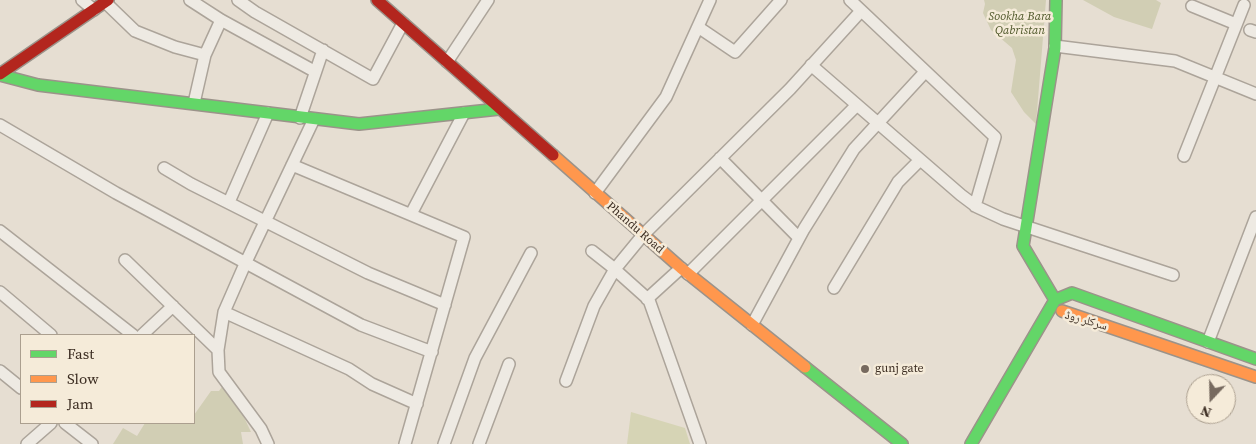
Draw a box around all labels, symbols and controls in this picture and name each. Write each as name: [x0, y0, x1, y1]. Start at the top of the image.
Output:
park label: Sookha Bara Qabristan: [989, 10, 1051, 38]
street label: Phandu Road: [603, 199, 667, 257]
street label: سرکلر روڈ: [1063, 308, 1109, 334]
legend: [20, 334, 195, 424]
text: Fast: [67, 343, 94, 364]
place label: gunj gate: [875, 362, 924, 376]
marker: gunj gate: [859, 363, 871, 375]
text: Slow: [67, 368, 99, 389]
north arrow: [1186, 374, 1236, 424]
text: Jam: [67, 393, 93, 414]
text: N: [1198, 401, 1214, 423]

